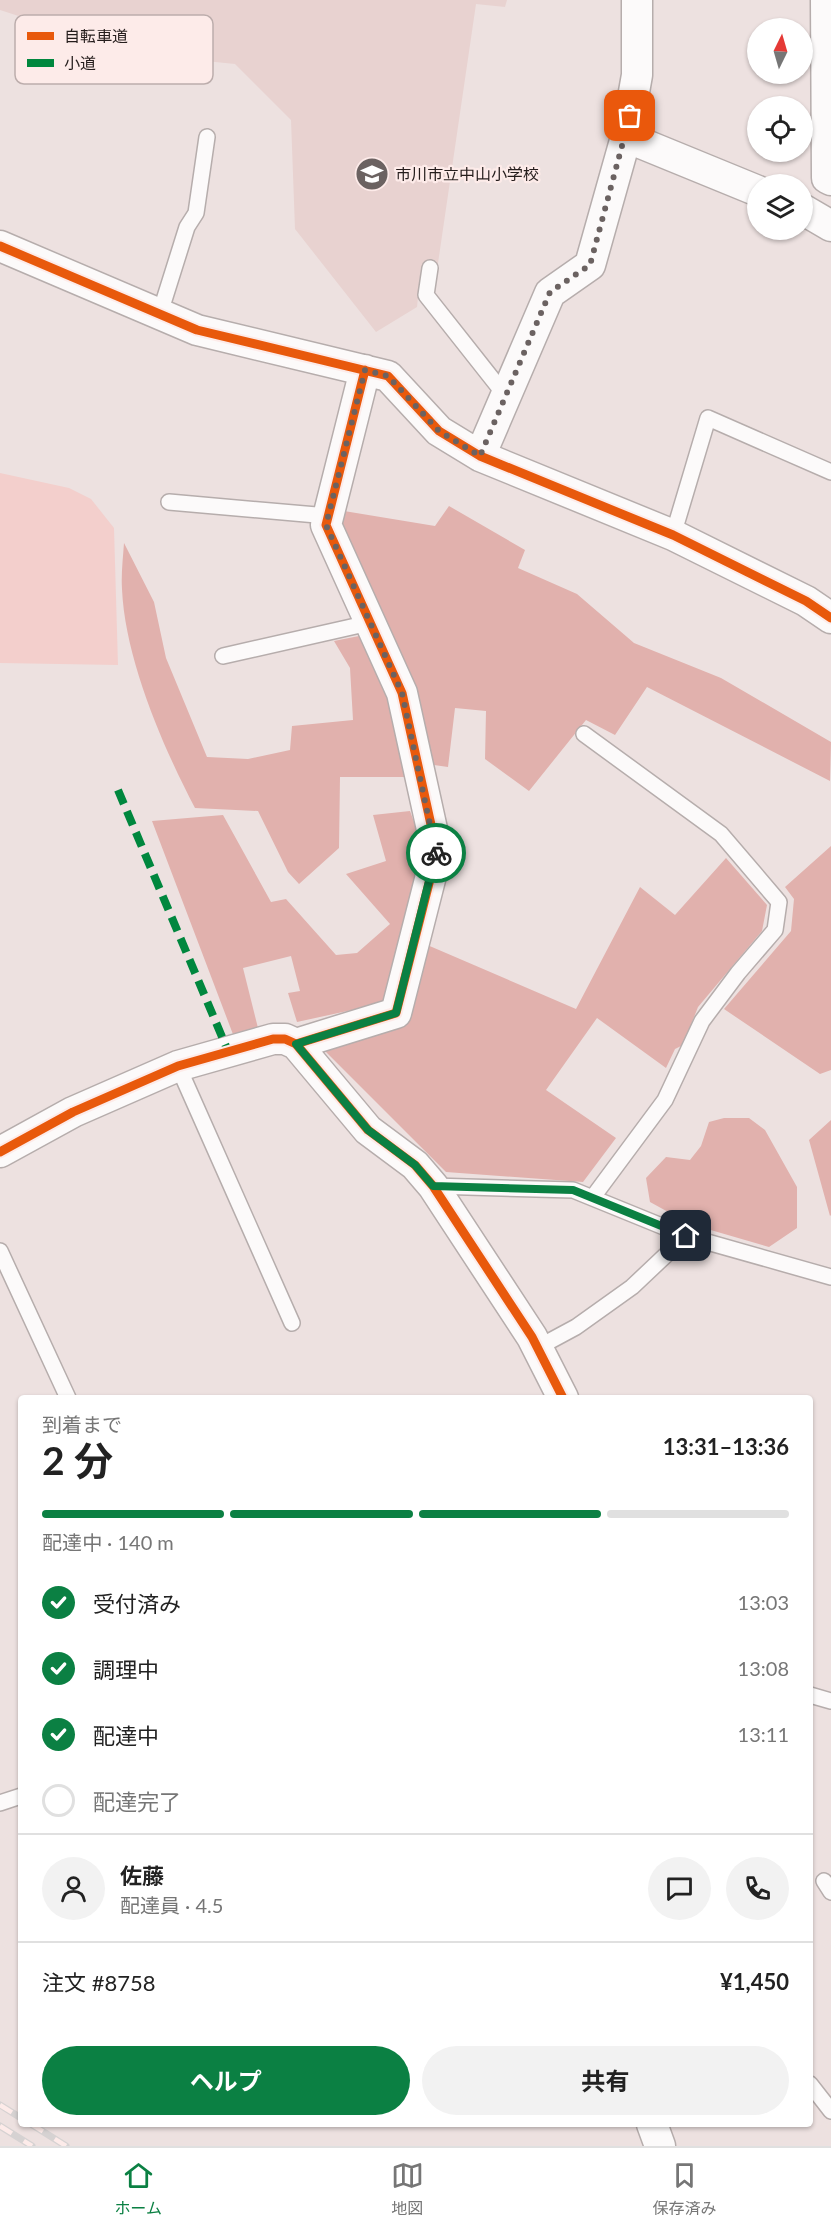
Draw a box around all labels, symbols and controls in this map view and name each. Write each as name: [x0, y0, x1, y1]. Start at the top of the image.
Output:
legend: [15, 15, 213, 84]
north arrow: [747, 18, 813, 84]
map controls: [747, 18, 813, 240]
text: 自転車道: [64, 26, 128, 45]
text: 小道: [64, 53, 96, 72]
pin: [604, 90, 655, 141]
button: locate: [747, 96, 813, 162]
icon: bag: [613, 99, 646, 132]
school or university icon: 市川市立中山小学校: [354, 156, 390, 192]
place label: 市川市立中山小学校: [395, 164, 539, 183]
button: layers: [747, 174, 813, 240]
courier: [406, 823, 466, 883]
icon: bike: [420, 837, 453, 870]
pin: [660, 1210, 711, 1261]
icon: home: [669, 1219, 702, 1252]
text: 到着まで: [42, 1412, 122, 1436]
text: 13:31–13:36: [663, 1433, 789, 1460]
text: 2 分: [42, 1437, 113, 1483]
text: 配達中 · 140 m: [42, 1530, 174, 1554]
icon: check: [42, 1586, 75, 1619]
text: 受付済み: [93, 1590, 181, 1617]
text: 13:03: [738, 1590, 789, 1614]
icon: check: [42, 1652, 75, 1685]
text: 調理中: [93, 1656, 159, 1683]
text: 13:08: [738, 1656, 789, 1680]
icon: check: [42, 1718, 75, 1751]
text: 配達中: [93, 1722, 159, 1749]
text: 13:11: [738, 1722, 789, 1746]
text: 配達完了: [93, 1788, 181, 1815]
button: person: [42, 1857, 105, 1920]
button: chat: [648, 1857, 711, 1920]
button: phone: [726, 1857, 789, 1920]
text: 佐藤: [120, 1862, 164, 1889]
text: 配達員 · 4.5: [120, 1893, 223, 1917]
text: ¥1,450: [720, 1968, 789, 1995]
text: 注文 #8758: [42, 1969, 155, 1996]
button: ヘルプ: [42, 2046, 410, 2115]
button: 共有: [422, 2046, 789, 2115]
tab: ホーム: [114, 2159, 162, 2219]
tab: 地図: [391, 2159, 424, 2219]
tab: 保存済み: [653, 2159, 717, 2219]

